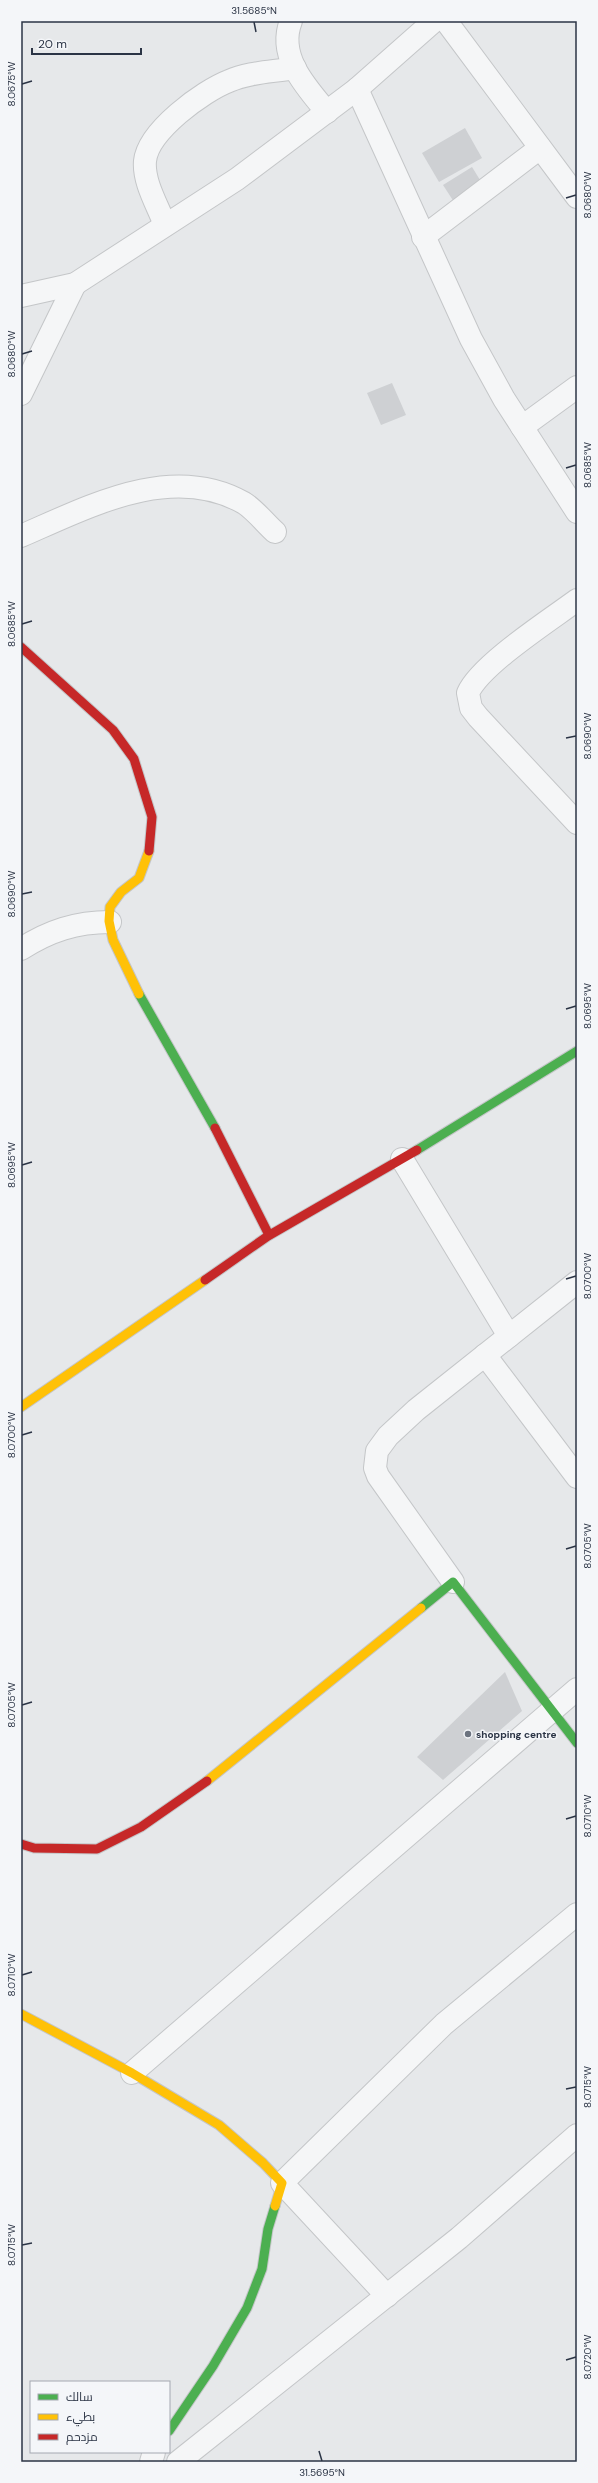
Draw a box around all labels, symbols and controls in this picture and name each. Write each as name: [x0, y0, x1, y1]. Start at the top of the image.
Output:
text: 31.5685°N: [231, 4, 277, 17]
scale bar: [32, 30, 141, 56]
text: 20 m: [38, 36, 67, 52]
text: 8.0675°W: [5, 61, 18, 106]
text: 8.0680°W: [581, 171, 594, 218]
text: 8.0680°W: [5, 330, 18, 377]
text: 8.0685°W: [581, 442, 594, 488]
text: 8.0685°W: [5, 601, 18, 647]
text: 8.0690°W: [581, 712, 594, 759]
text: 8.0690°W: [5, 870, 18, 917]
text: 8.0695°W: [581, 983, 594, 1029]
text: 8.0695°W: [5, 1142, 18, 1188]
text: 8.0700°W: [581, 1253, 594, 1299]
text: 8.0700°W: [5, 1412, 18, 1458]
text: 8.0705°W: [581, 1523, 594, 1569]
text: 8.0705°W: [5, 1682, 18, 1728]
place label: shopping centre: [476, 1728, 557, 1741]
marker: shopping centre: [463, 1729, 473, 1739]
text: 8.0710°W: [581, 1794, 594, 1837]
text: 8.0710°W: [5, 1953, 18, 1996]
text: 8.0715°W: [581, 2066, 594, 2108]
text: 8.0715°W: [5, 2224, 18, 2266]
text: 8.0720°W: [581, 2334, 594, 2380]
legend: [30, 2381, 170, 2453]
text: سالك: [66, 2389, 93, 2405]
text: بطيء: [66, 2409, 95, 2427]
text: مزدحم: [66, 2429, 98, 2445]
text: 31.5695°N: [299, 2466, 345, 2479]

